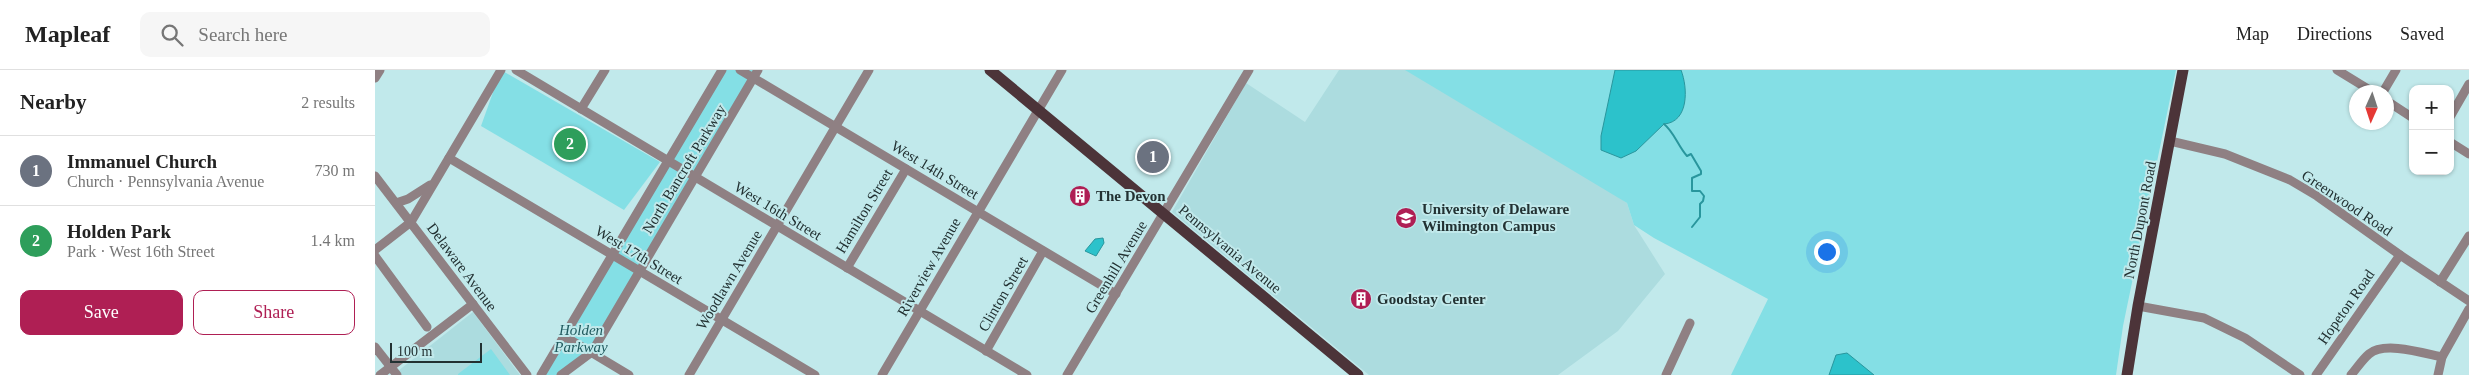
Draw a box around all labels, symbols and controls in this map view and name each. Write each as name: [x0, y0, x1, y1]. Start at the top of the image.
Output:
search box: [140, 12, 490, 57]
text: Mapleaf: [25, 21, 110, 47]
icon: search: [158, 21, 186, 49]
text: Search here: [198, 24, 287, 45]
text: Map: [2236, 24, 2269, 44]
text: Directions: [2297, 24, 2372, 44]
text: Saved: [2400, 24, 2444, 44]
north arrow: [2349, 85, 2394, 130]
map controls: [2409, 85, 2454, 175]
button: +: [2409, 85, 2454, 130]
text: Nearby: [20, 90, 87, 114]
text: 2 results: [301, 94, 355, 111]
street label: North Bancroft Parkway: [639, 101, 729, 236]
pin: 2: [554, 125, 586, 163]
button: −: [2409, 130, 2454, 175]
street label: West 14th Street: [889, 138, 982, 203]
pin: 1: [1137, 138, 1169, 176]
text: Immanuel Church: [67, 151, 217, 172]
street label: North Dupont Road: [2121, 160, 2159, 280]
text: 1: [32, 162, 40, 179]
text: 730 m: [315, 162, 355, 179]
street label: Hamilton Street: [833, 165, 896, 256]
street label: Greenwood Road: [2299, 167, 2396, 239]
text: Church · Pennsylvania Avenue: [67, 173, 264, 190]
street label: West 16th Street: [732, 179, 825, 244]
building icon: The Devon: [1068, 184, 1092, 208]
place label: The Devon: [1096, 188, 1166, 204]
place label: University of Delaware Wilmington Campus: [1422, 201, 1570, 234]
street label: Pennsylvania Avenue: [1176, 202, 1285, 297]
school or university icon: University of Delaware Wilmington Campus: [1394, 206, 1418, 230]
street label: Riverview Avenue: [894, 215, 964, 319]
street label: Greenhill Avenue: [1082, 218, 1150, 316]
street label: Delaware Avenue: [424, 220, 500, 314]
text: Holden Park: [67, 221, 171, 242]
street label: West 17th Street: [593, 223, 686, 288]
street label: Woodlawn Avenue: [693, 227, 765, 333]
text: 2: [32, 232, 40, 249]
text: 1.4 km: [311, 232, 355, 249]
your location: [1814, 239, 1840, 265]
text: Park · West 16th Street: [67, 243, 215, 260]
street label: Clinton Street: [975, 253, 1031, 334]
street label: Hopeton Road: [2314, 266, 2378, 347]
building icon: Goodstay Center: [1349, 287, 1373, 311]
button: Save: [20, 290, 183, 335]
button: Share: [193, 290, 355, 335]
place label: Goodstay Center: [1377, 291, 1486, 307]
park label: Holden Parkway: [553, 322, 608, 355]
scale bar: [390, 340, 483, 363]
text: 100 m: [397, 344, 432, 359]

